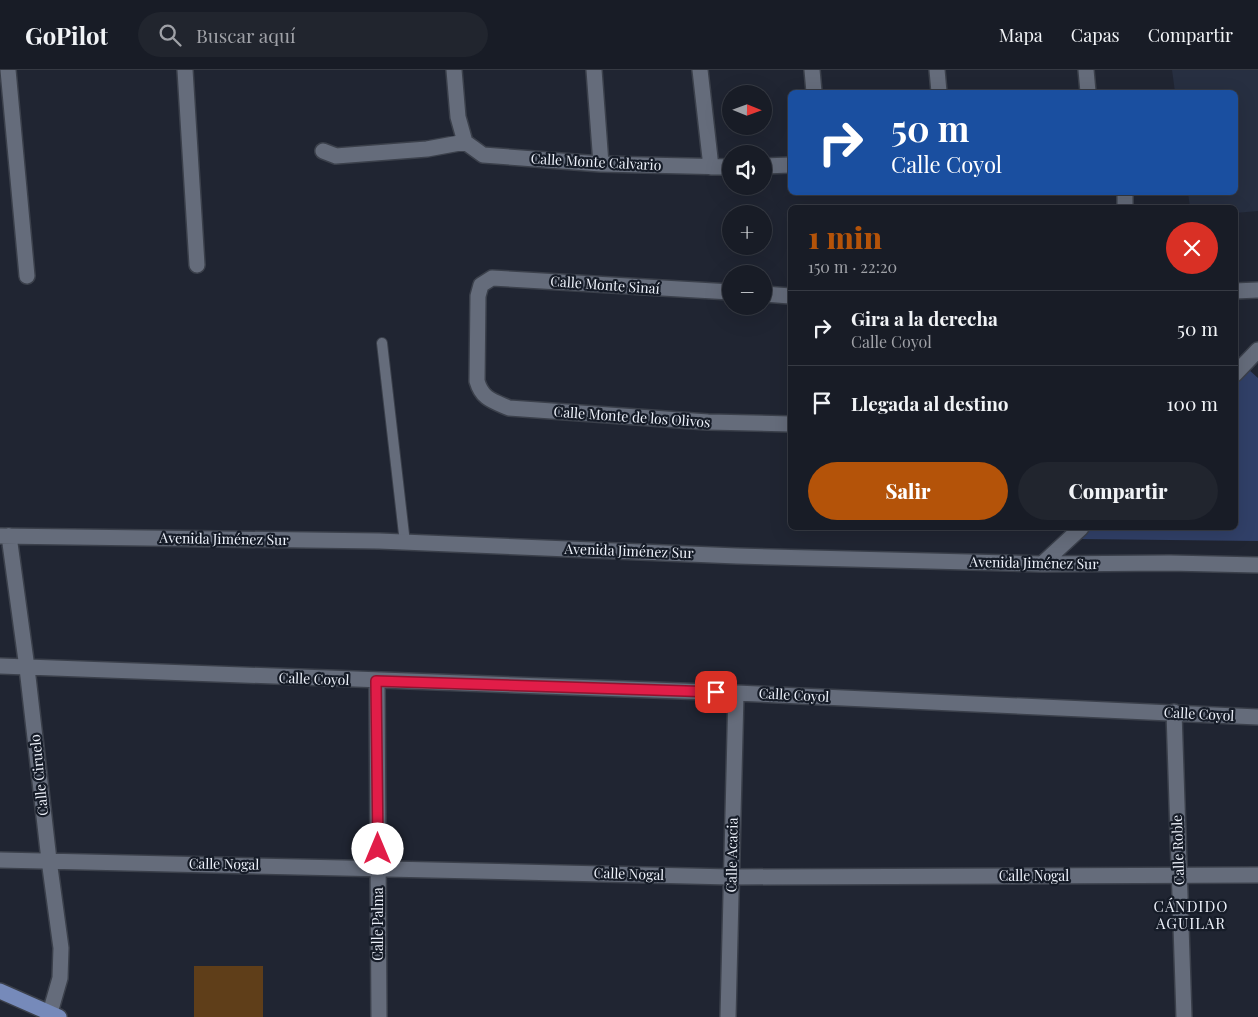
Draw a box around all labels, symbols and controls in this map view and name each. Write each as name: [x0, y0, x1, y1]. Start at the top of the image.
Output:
search box: [138, 12, 488, 57]
text: GoPilot: [25, 19, 108, 51]
icon: search: [156, 21, 184, 49]
text: Buscar aquí: [196, 22, 296, 48]
text: Mapa: [999, 23, 1043, 47]
text: Capas: [1071, 23, 1120, 47]
text: Compartir: [1148, 23, 1233, 47]
north arrow: [722, 85, 772, 135]
map controls: [722, 85, 772, 315]
text: 50 m: [891, 104, 969, 151]
icon: right: [808, 110, 873, 175]
button: sound: [722, 145, 772, 195]
street label: Calle Monte Calvario: [530, 149, 662, 174]
text: Calle Coyol: [891, 149, 1002, 179]
button: +: [722, 205, 772, 255]
text: 1 min: [808, 217, 882, 257]
button: close: [1166, 222, 1218, 274]
text: 150 m · 22:20: [808, 256, 897, 277]
button: −: [722, 265, 772, 315]
street label: Calle Monte Sinaí: [550, 271, 660, 298]
text: Gira a la derecha: [851, 305, 998, 331]
icon: right: [808, 314, 836, 342]
text: 50 m: [1177, 315, 1218, 341]
text: Calle Coyol: [851, 331, 932, 352]
icon: arrive: [808, 389, 836, 417]
text: Llegada al destino: [851, 390, 1009, 416]
text: 100 m: [1167, 390, 1218, 416]
street label: Calle Monte de los Olivos: [553, 402, 711, 431]
button: Salir: [808, 462, 1008, 520]
button: Compartir: [1018, 462, 1218, 520]
street label: Avenida Jiménez Sur: [158, 528, 289, 549]
street label: Avenida Jiménez Sur: [563, 539, 695, 562]
street label: Avenida Jiménez Sur: [968, 552, 1099, 573]
street label: Calle Coyol: [278, 668, 350, 689]
pin: [695, 671, 737, 713]
icon: arrive: [702, 678, 730, 706]
street label: Calle Coyol: [758, 683, 830, 706]
street label: Calle Coyol: [1163, 702, 1235, 725]
street label: Calle Ciruelo: [25, 733, 52, 817]
street label: Calle Roble: [1167, 814, 1188, 886]
street label: Calle Acacia: [721, 817, 742, 893]
position arrow: [351, 822, 403, 874]
street label: Calle Nogal: [189, 853, 259, 874]
street label: Calle Nogal: [593, 863, 665, 884]
street label: Calle Nogal: [999, 866, 1069, 885]
street label: Calle Palma: [368, 887, 387, 961]
district label: CÁNDIDO AGUILAR: [1154, 896, 1228, 933]

